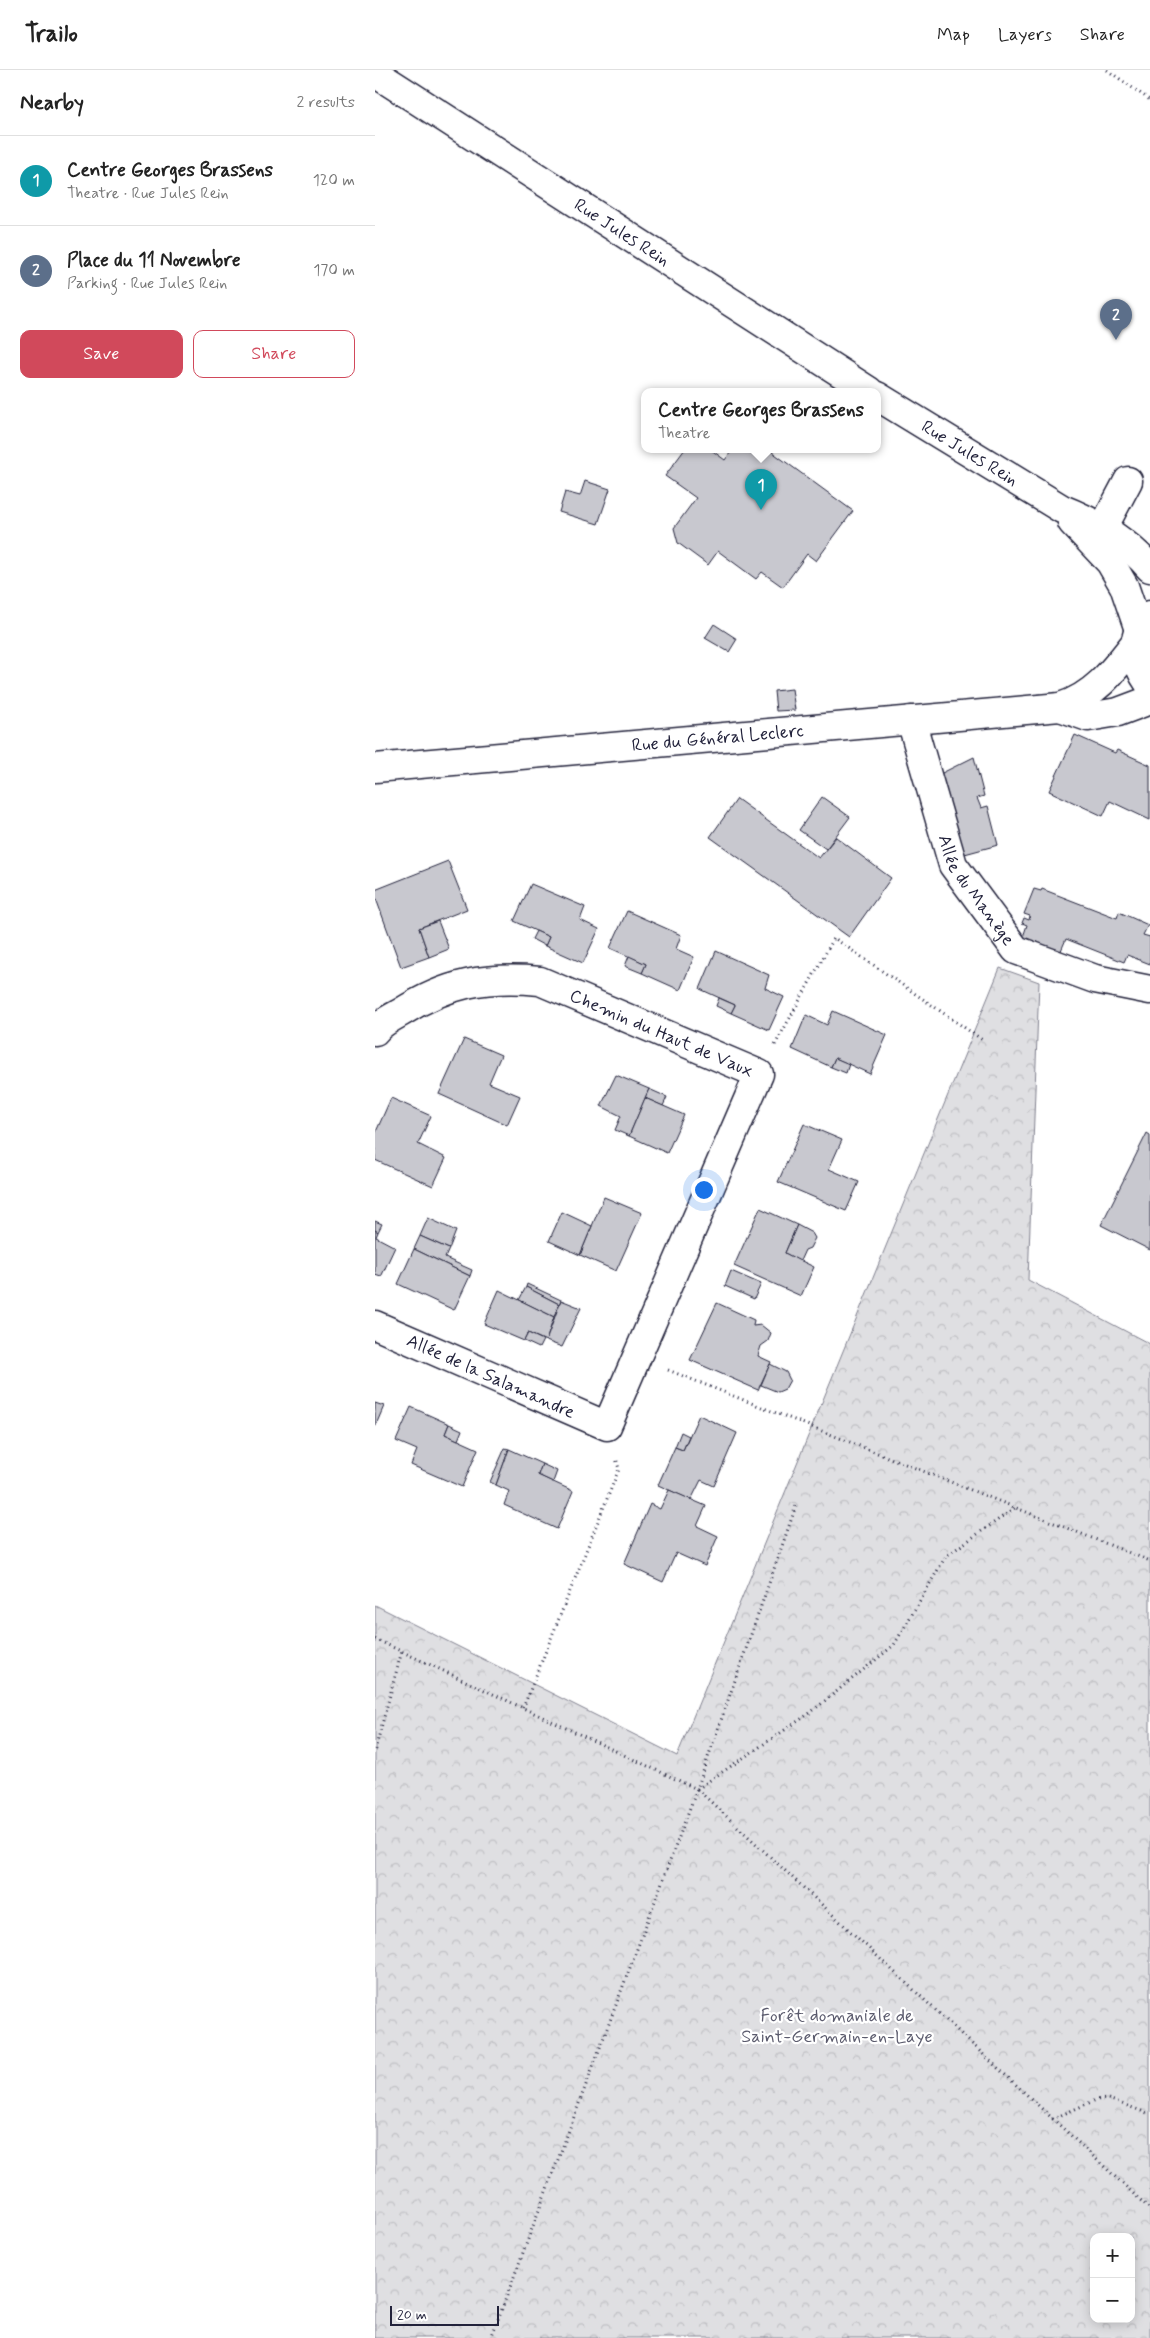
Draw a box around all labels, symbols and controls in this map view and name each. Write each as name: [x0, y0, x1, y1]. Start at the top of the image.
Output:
text: Trailo: [25, 19, 78, 50]
text: Map: [937, 23, 970, 47]
text: Layers: [998, 23, 1052, 47]
text: Share: [1080, 23, 1125, 47]
text: Nearby: [20, 89, 84, 117]
text: 2 results: [297, 92, 355, 113]
text: Centre Georges Brassens: [67, 158, 273, 183]
text: 1: [32, 170, 40, 191]
text: 120 m: [313, 170, 355, 191]
text: Theatre · Rue Jules Rein: [67, 183, 229, 204]
street label: Rue Jules Rein: [569, 193, 674, 273]
text: Place du 11 Novembre: [67, 248, 241, 273]
text: 2: [32, 260, 40, 281]
text: 170 m: [313, 260, 355, 281]
text: Parking · Rue Jules Rein: [67, 273, 227, 294]
pin: 2: [1100, 299, 1132, 340]
button: Save: [20, 330, 183, 378]
button: Share: [193, 330, 355, 378]
popup: [641, 388, 881, 453]
text: Centre Georges Brassens: [658, 398, 864, 423]
street label: Rue Jules Rein: [917, 415, 1022, 492]
text: Theatre: [658, 423, 710, 444]
pin: 1: [745, 469, 777, 510]
street label: Rue du Général Leclerc: [631, 719, 805, 758]
street label: Allée du Manège: [932, 832, 1020, 951]
street label: Chemin du Haut de Vaux: [566, 984, 757, 1083]
your location: [691, 1177, 717, 1203]
street label: Allée de la Salamandre: [403, 1329, 579, 1425]
park label: Forêt domaniale de Saint-Germain-en-Laye: [741, 2004, 933, 2049]
map controls: [1090, 2233, 1135, 2323]
button: +: [1090, 2233, 1135, 2278]
button: −: [1090, 2278, 1135, 2323]
scale bar: [390, 2303, 499, 2326]
text: 20 m: [397, 2306, 427, 2324]

